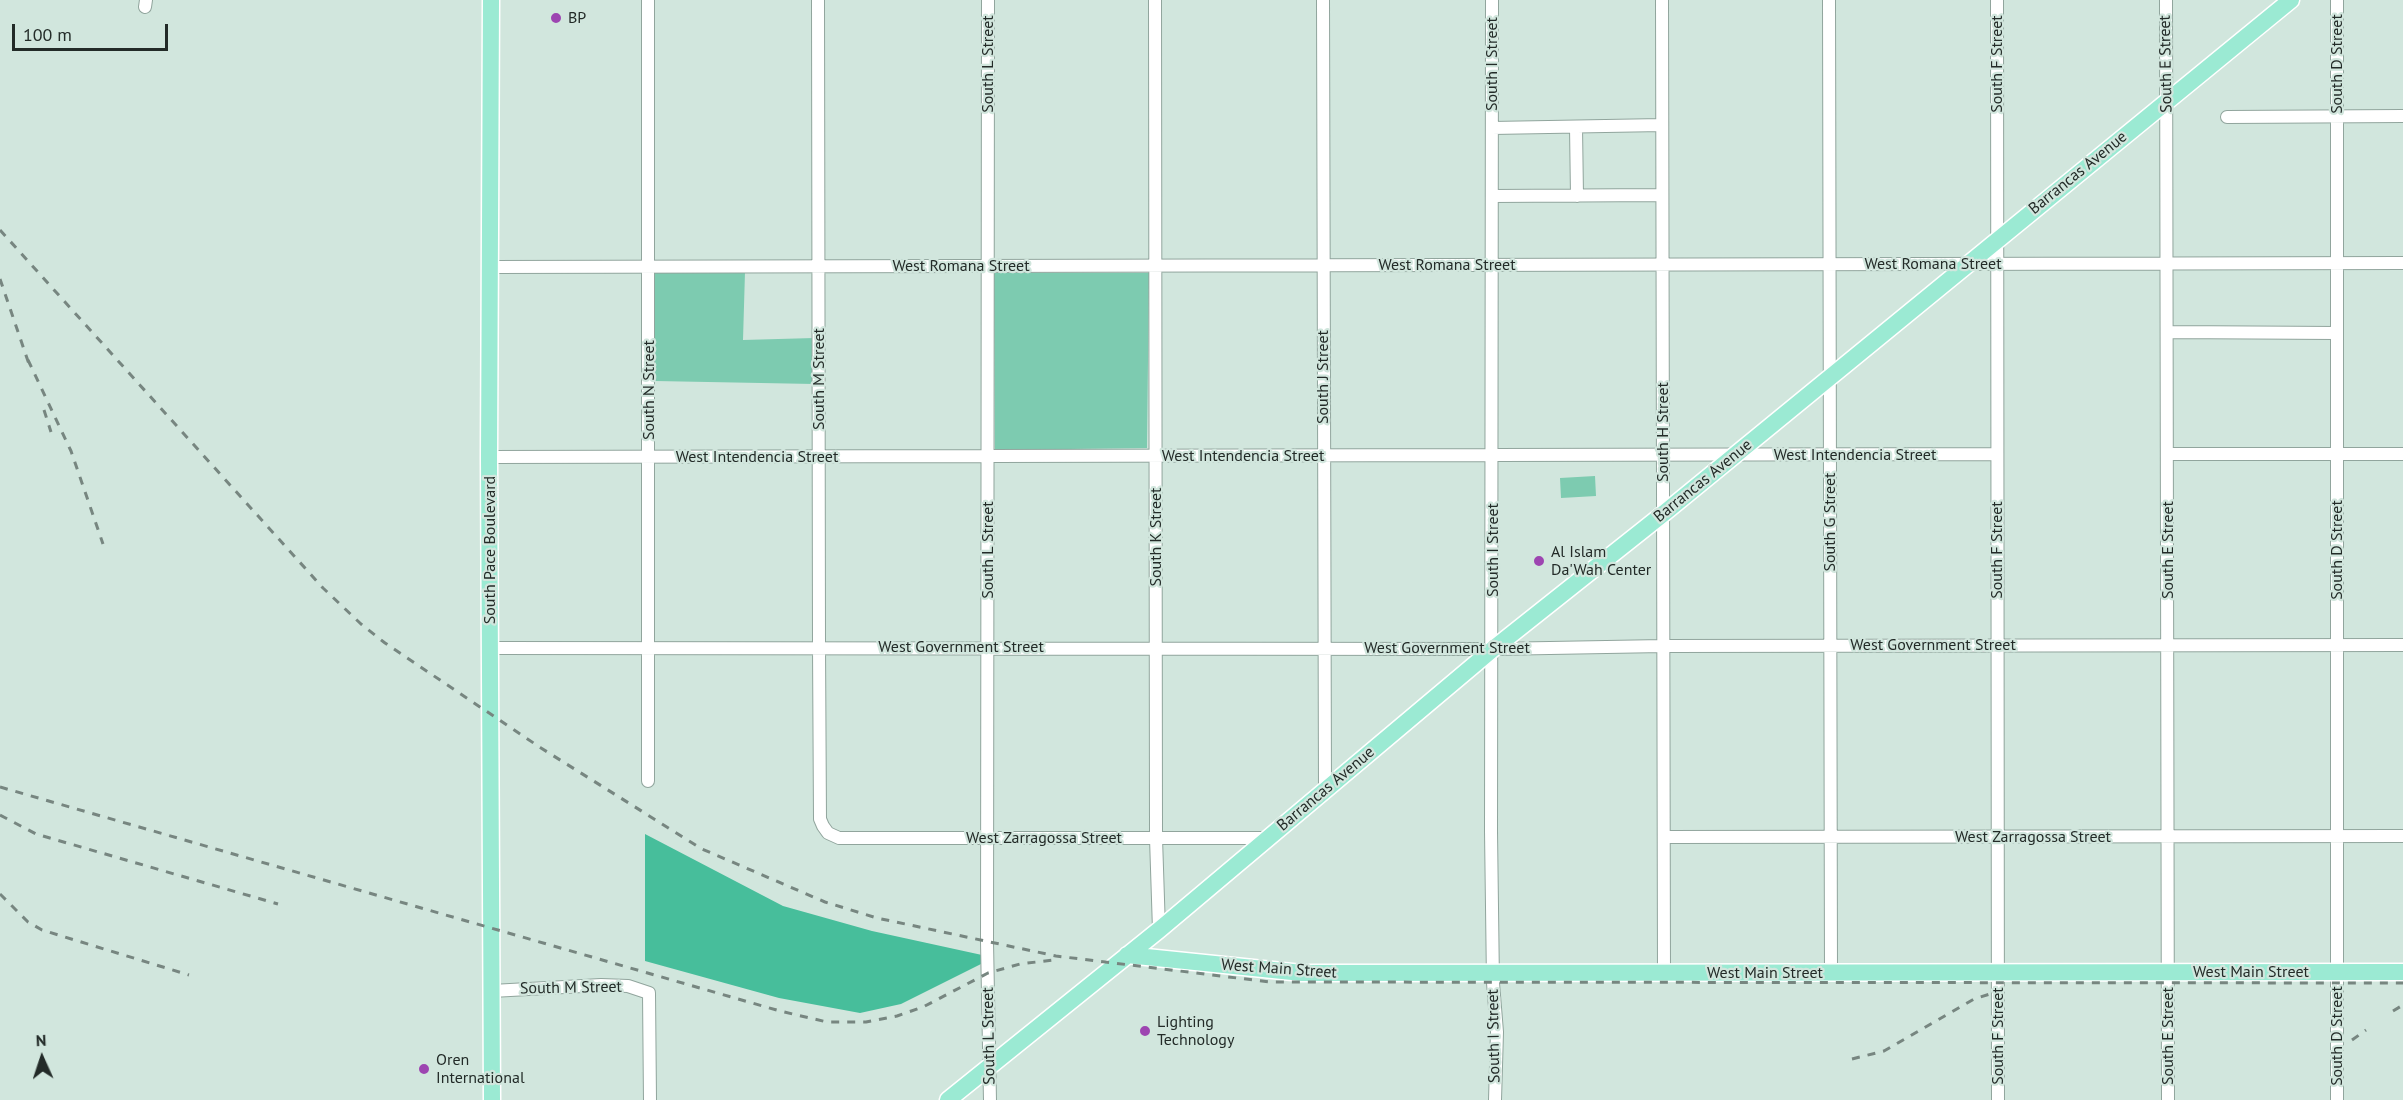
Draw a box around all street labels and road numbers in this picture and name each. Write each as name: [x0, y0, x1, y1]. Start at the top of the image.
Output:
street label: South D Street: [2327, 14, 2347, 114]
street label: South L Street: [978, 15, 998, 113]
street label: South F Street: [1987, 15, 2007, 113]
street label: South E Street: [2156, 15, 2176, 113]
street label: South I Street: [1482, 17, 1502, 111]
street label: Barrancas Avenue: [2025, 127, 2131, 219]
street label: West Romana Street: [1864, 254, 2002, 274]
street label: West Romana Street: [1378, 255, 1516, 275]
street label: West Romana Street: [892, 256, 1030, 276]
street label: South M Street: [809, 328, 829, 430]
street label: South J Street: [1313, 330, 1333, 424]
street label: South N Street: [639, 340, 659, 440]
street label: South H Street: [1653, 382, 1673, 482]
street label: Barrancas Avenue: [1650, 435, 1756, 527]
street label: West Intendencia Street: [1774, 445, 1936, 465]
street label: West Intendencia Street: [1162, 446, 1324, 466]
street label: West Intendencia Street: [676, 447, 838, 467]
street label: South G Street: [1820, 472, 1840, 572]
street label: South Pace Boulevard: [480, 476, 500, 624]
street label: South K Street: [1146, 487, 1166, 587]
street label: South D Street: [2327, 500, 2347, 600]
street label: South L Street: [978, 501, 998, 599]
street label: South F Street: [1987, 501, 2007, 599]
street label: South E Street: [2158, 501, 2178, 599]
street label: South I Street: [1483, 503, 1503, 597]
street label: West Government Street: [1850, 635, 2016, 655]
street label: West Government Street: [878, 637, 1044, 657]
street label: West Government Street: [1364, 638, 1530, 658]
street label: Barrancas Avenue: [1273, 743, 1379, 835]
street label: West Zarragossa Street: [1955, 827, 2111, 847]
street label: West Zarragossa Street: [966, 828, 1122, 848]
street label: West Main Street: [1221, 955, 1337, 983]
street label: West Main Street: [2193, 962, 2309, 982]
street label: West Main Street: [1707, 963, 1823, 983]
street label: South M Street: [520, 978, 622, 998]
street label: South D Street: [2327, 986, 2347, 1086]
street label: South L Street: [979, 987, 999, 1085]
street label: South F Street: [1988, 987, 2008, 1085]
street label: South E Street: [2158, 987, 2178, 1085]
street label: South I Street: [1484, 989, 1504, 1083]

